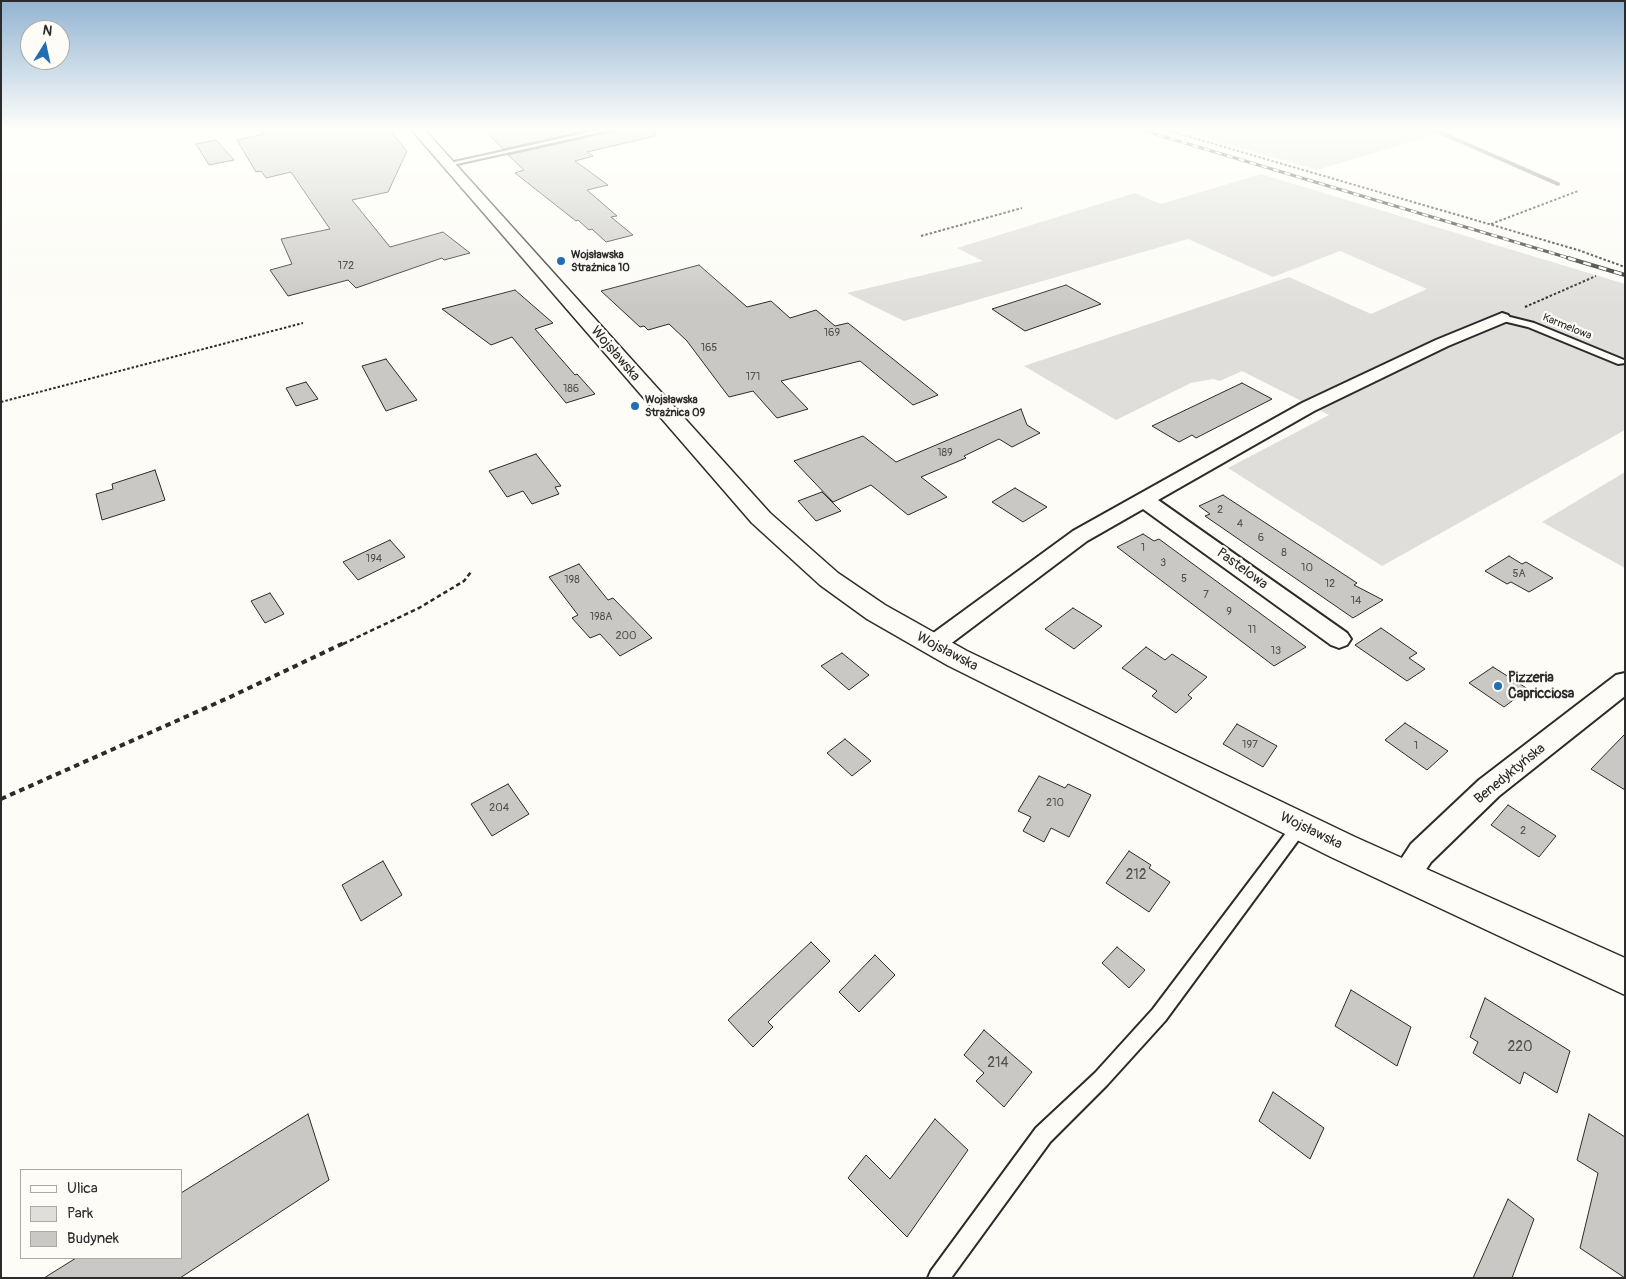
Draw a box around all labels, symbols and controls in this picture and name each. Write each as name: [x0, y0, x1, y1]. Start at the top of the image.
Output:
north arrow: [20, 20, 70, 70]
text: N: [41, 22, 54, 40]
place label: Wojsławska Strażnica 10: [571, 248, 630, 274]
marker: Wojsławska Strażnica 10: [555, 255, 567, 267]
house number: 172: [338, 259, 354, 273]
street label: Karmelowa: [1541, 311, 1593, 343]
street label: Wojsławska: [587, 323, 643, 385]
house number: 169: [824, 326, 840, 340]
house number: 165: [701, 341, 717, 355]
house number: 171: [746, 370, 760, 384]
house number: 186: [563, 382, 579, 396]
place label: Wojsławska Strażnica 09: [645, 393, 705, 419]
marker: Wojsławska Strażnica 09: [629, 400, 641, 412]
house number: 189: [937, 446, 953, 460]
house number: 2: [1217, 503, 1223, 517]
house number: 4: [1237, 517, 1243, 531]
house number: 6: [1258, 531, 1264, 545]
house number: 1: [1141, 541, 1145, 555]
street label: Pastelowa: [1213, 545, 1271, 593]
house number: 8: [1281, 546, 1287, 560]
house number: 194: [366, 552, 382, 566]
house number: 3: [1160, 556, 1166, 570]
house number: 10: [1301, 561, 1313, 575]
house number: 5A: [1512, 567, 1526, 581]
house number: 5: [1181, 572, 1187, 586]
house number: 198: [564, 573, 580, 587]
house number: 12: [1325, 577, 1335, 591]
house number: 7: [1203, 588, 1209, 602]
house number: 14: [1351, 594, 1361, 608]
house number: 9: [1226, 605, 1232, 619]
house number: 198A: [590, 610, 612, 624]
house number: 11: [1248, 623, 1256, 637]
house number: 200: [615, 629, 637, 643]
street label: Wojsławska: [913, 629, 981, 675]
house number: 13: [1271, 644, 1281, 658]
place label: Pizzeria Capricciosa: [1508, 670, 1574, 702]
marker: Pizzeria Capricciosa: [1492, 680, 1504, 692]
house number: 197: [1242, 738, 1258, 752]
house number: 1: [1414, 739, 1418, 753]
street label: Benedyktyńska: [1471, 740, 1549, 808]
house number: 210: [1046, 796, 1064, 810]
house number: 204: [489, 801, 509, 815]
street label: Wojsławska: [1277, 809, 1345, 853]
house number: 2: [1520, 824, 1526, 838]
house number: 212: [1125, 867, 1147, 883]
house number: 220: [1507, 1039, 1533, 1055]
house number: 214: [987, 1055, 1009, 1071]
legend: [20, 1169, 182, 1259]
text: Ulica: [67, 1179, 98, 1198]
text: Park: [67, 1204, 93, 1223]
text: Budynek: [67, 1229, 119, 1248]

